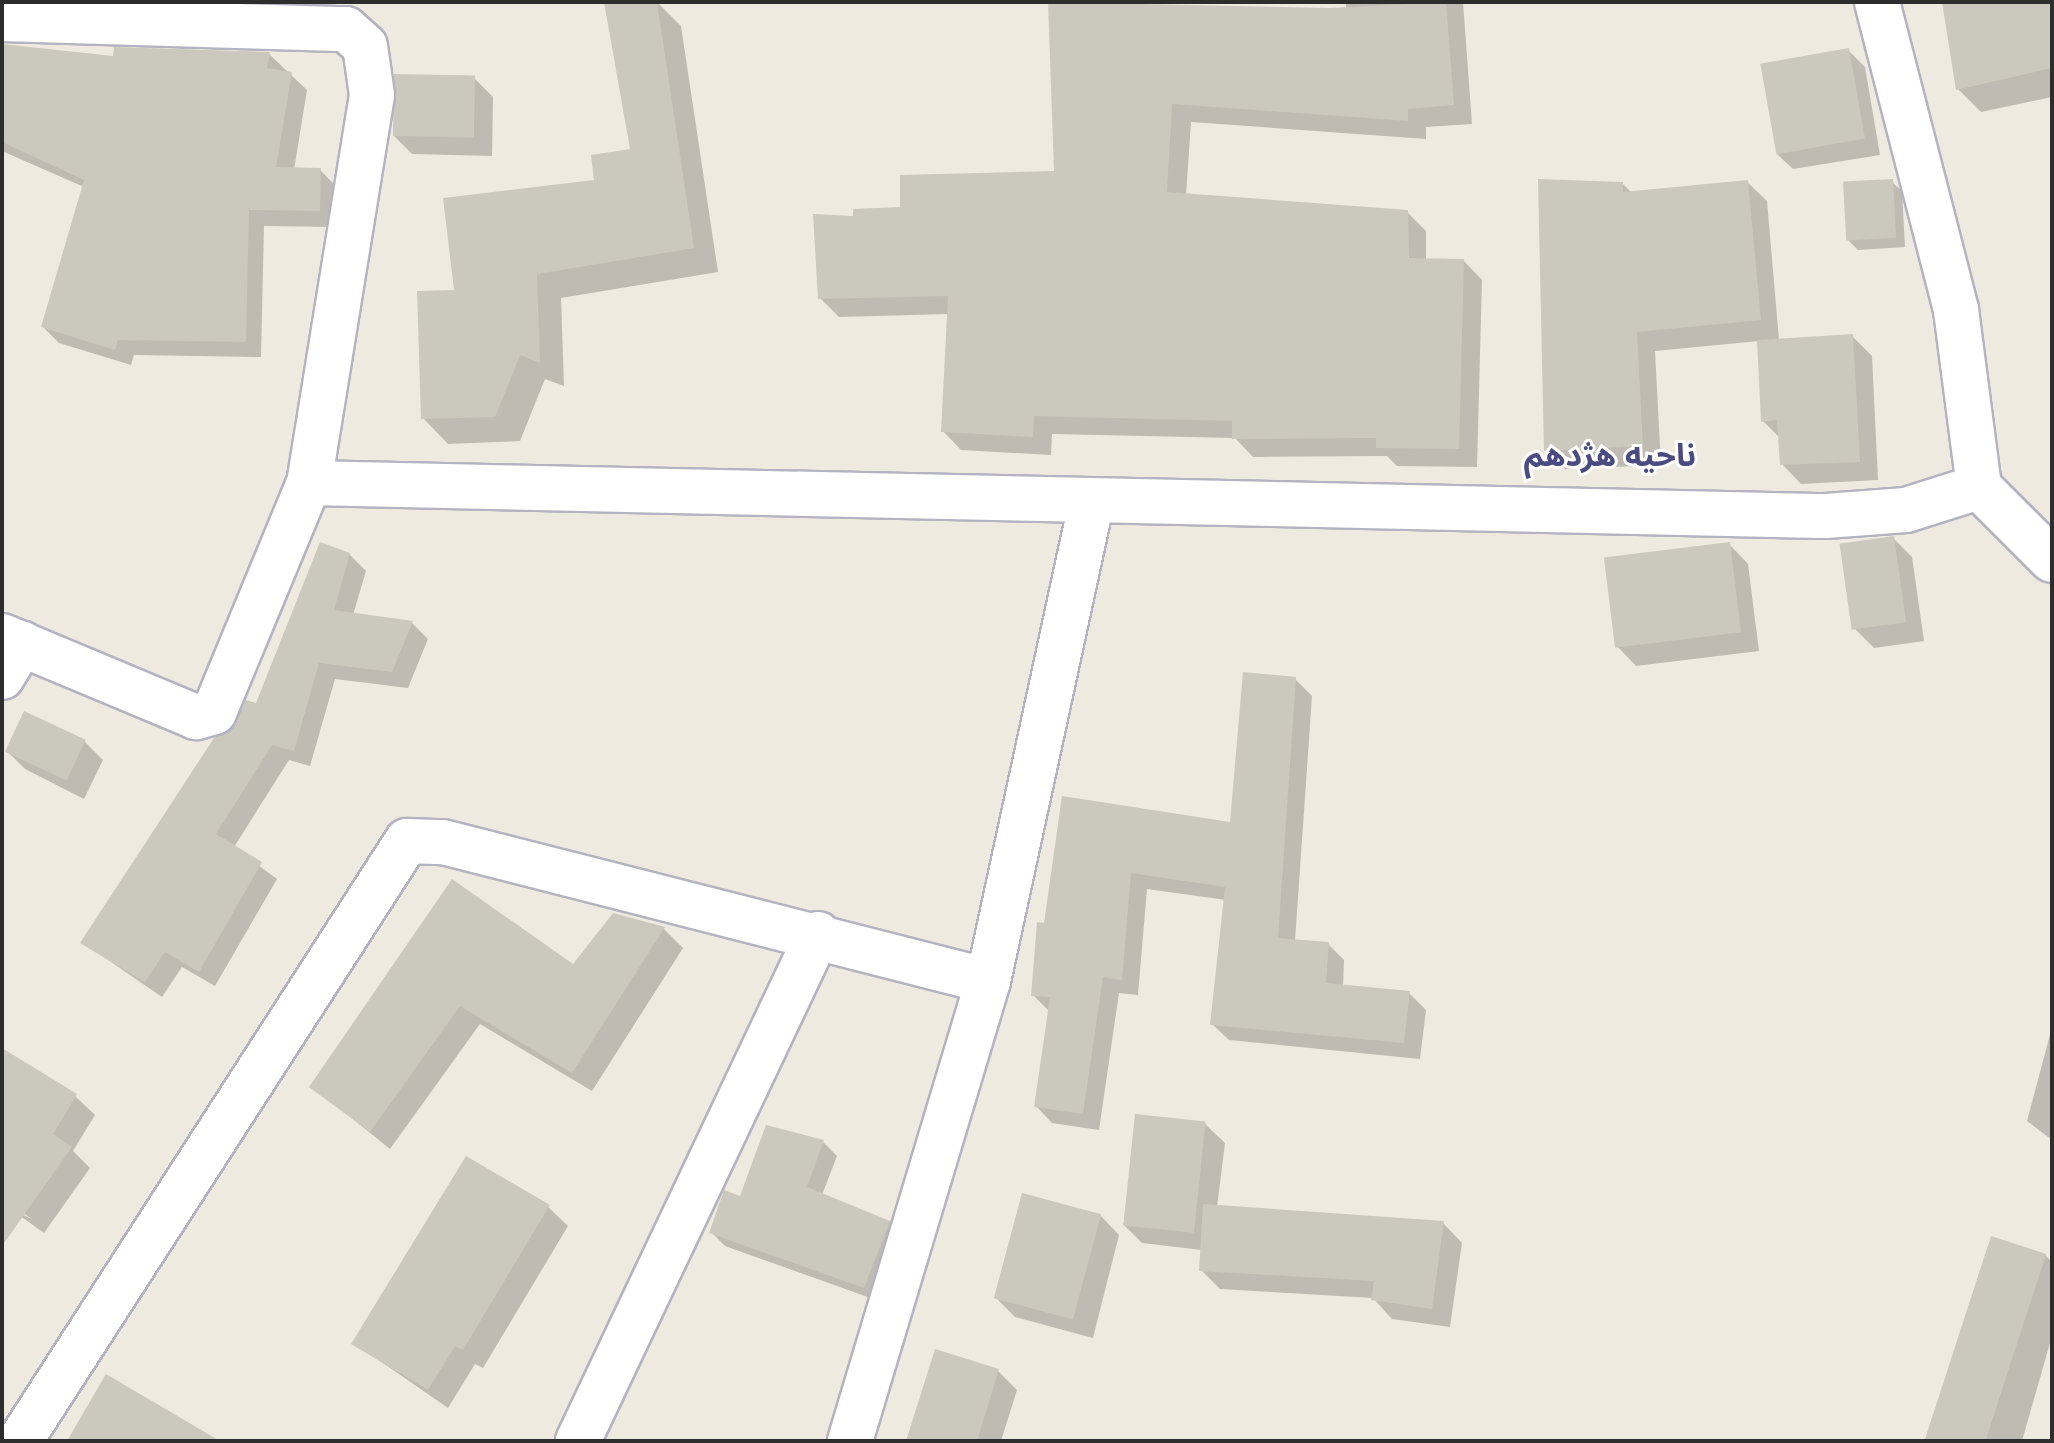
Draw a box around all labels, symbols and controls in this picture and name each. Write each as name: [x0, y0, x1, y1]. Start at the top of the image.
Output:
district label: ناحیه هژدهم: [1524, 435, 1696, 473]

